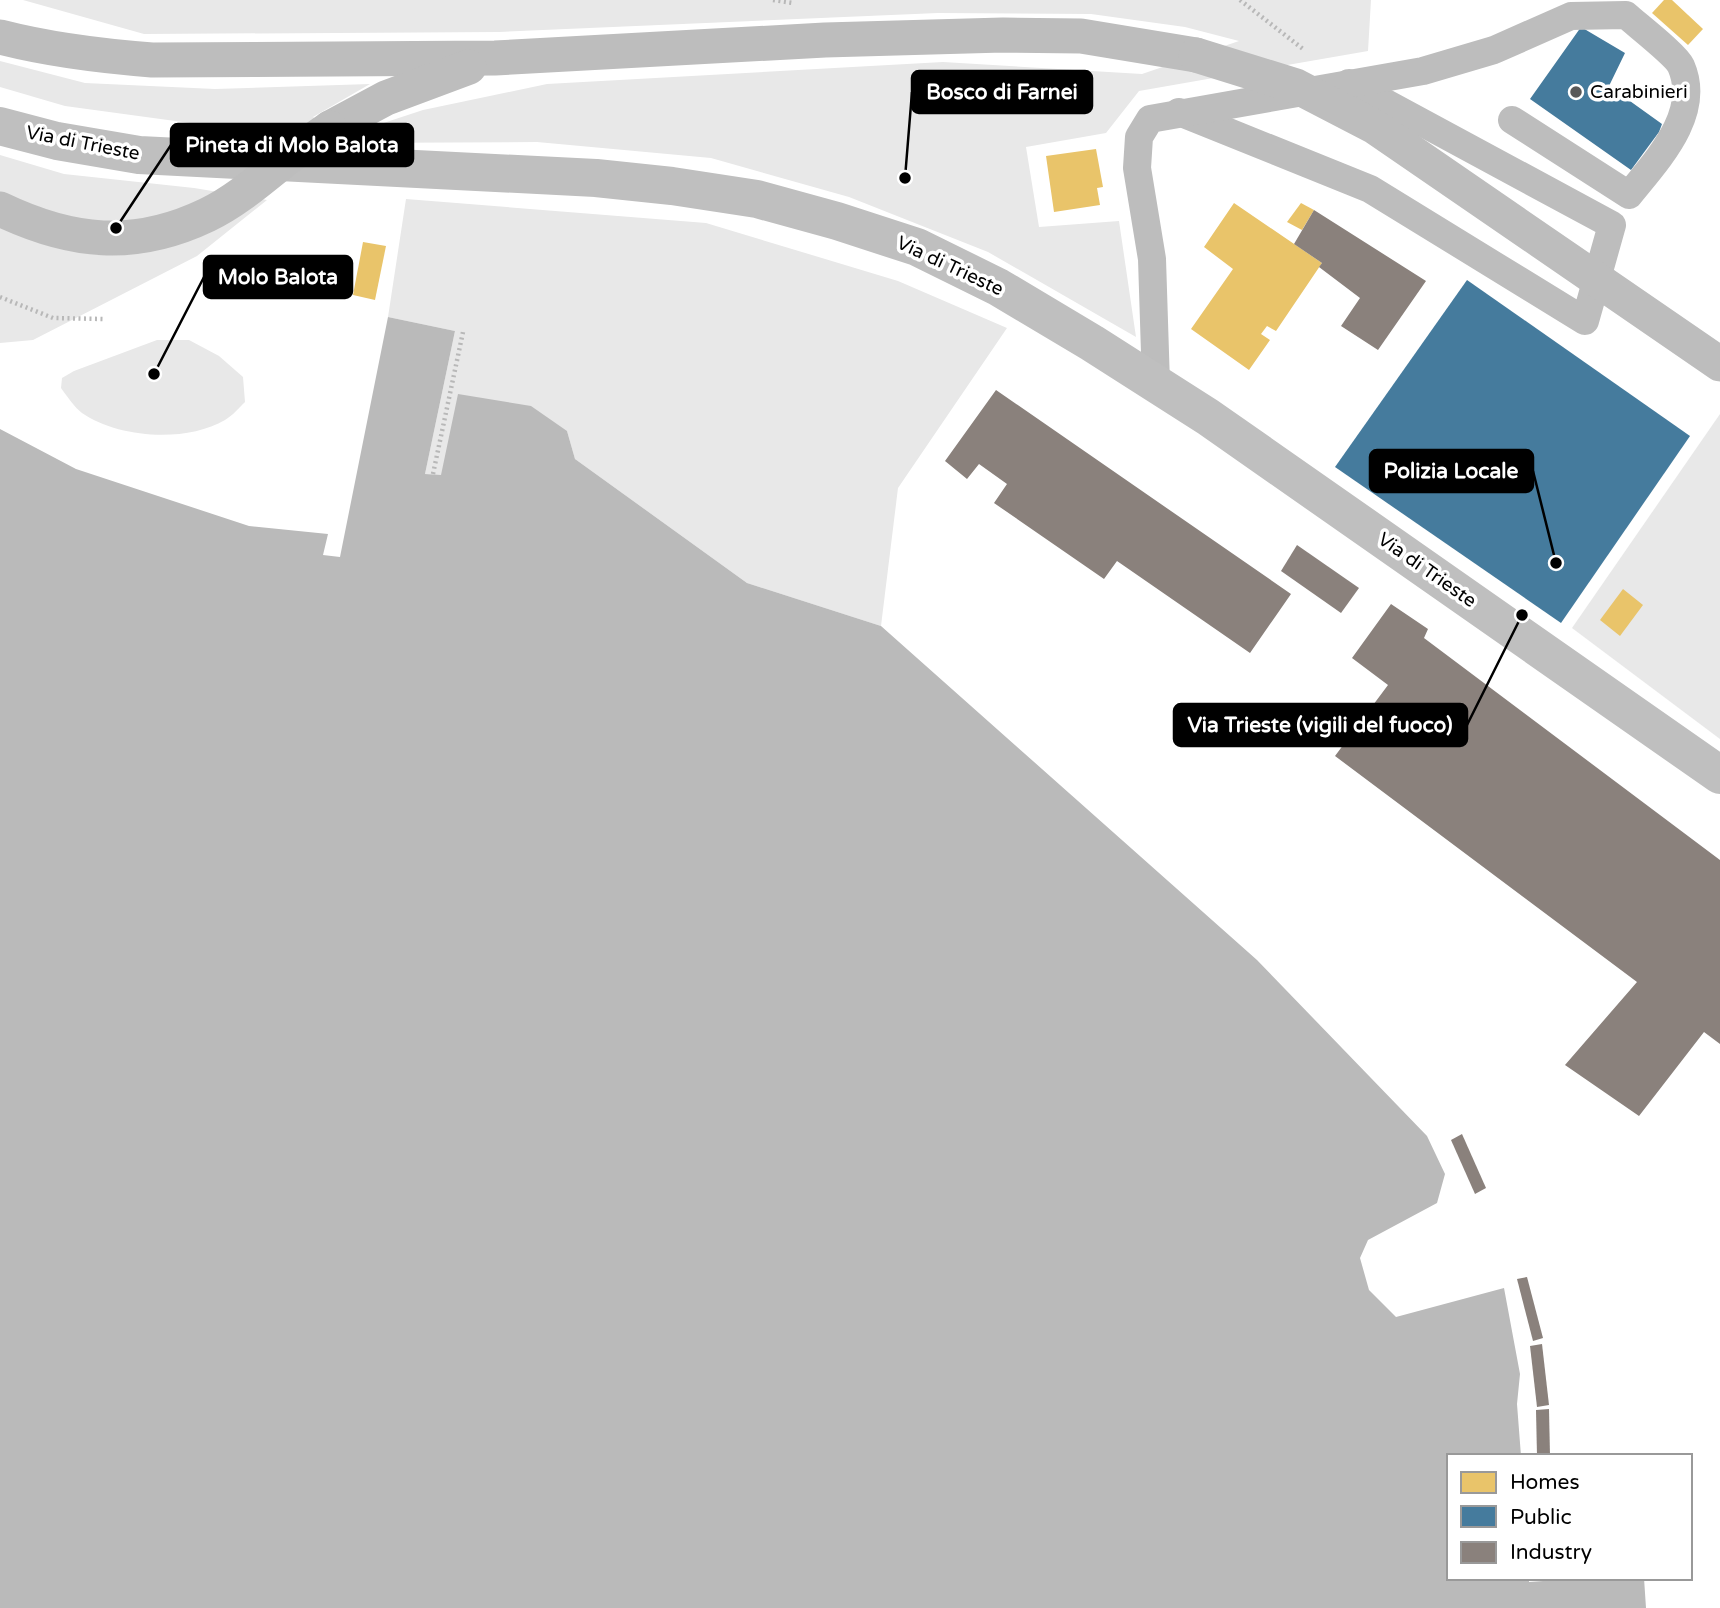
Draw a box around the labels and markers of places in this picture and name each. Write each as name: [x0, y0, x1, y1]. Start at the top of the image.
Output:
callout: Bosco di Farnei: [912, 71, 1092, 113]
place label: Carabinieri: [1590, 81, 1688, 103]
marker: Carabinieri: [1568, 84, 1584, 100]
callout: Pineta di Molo Balota: [171, 124, 413, 166]
callout: Molo Balota: [204, 256, 352, 298]
callout: Polizia Locale: [1370, 450, 1533, 492]
callout: Via Trieste (vigili del fuoco): [1174, 704, 1467, 746]

